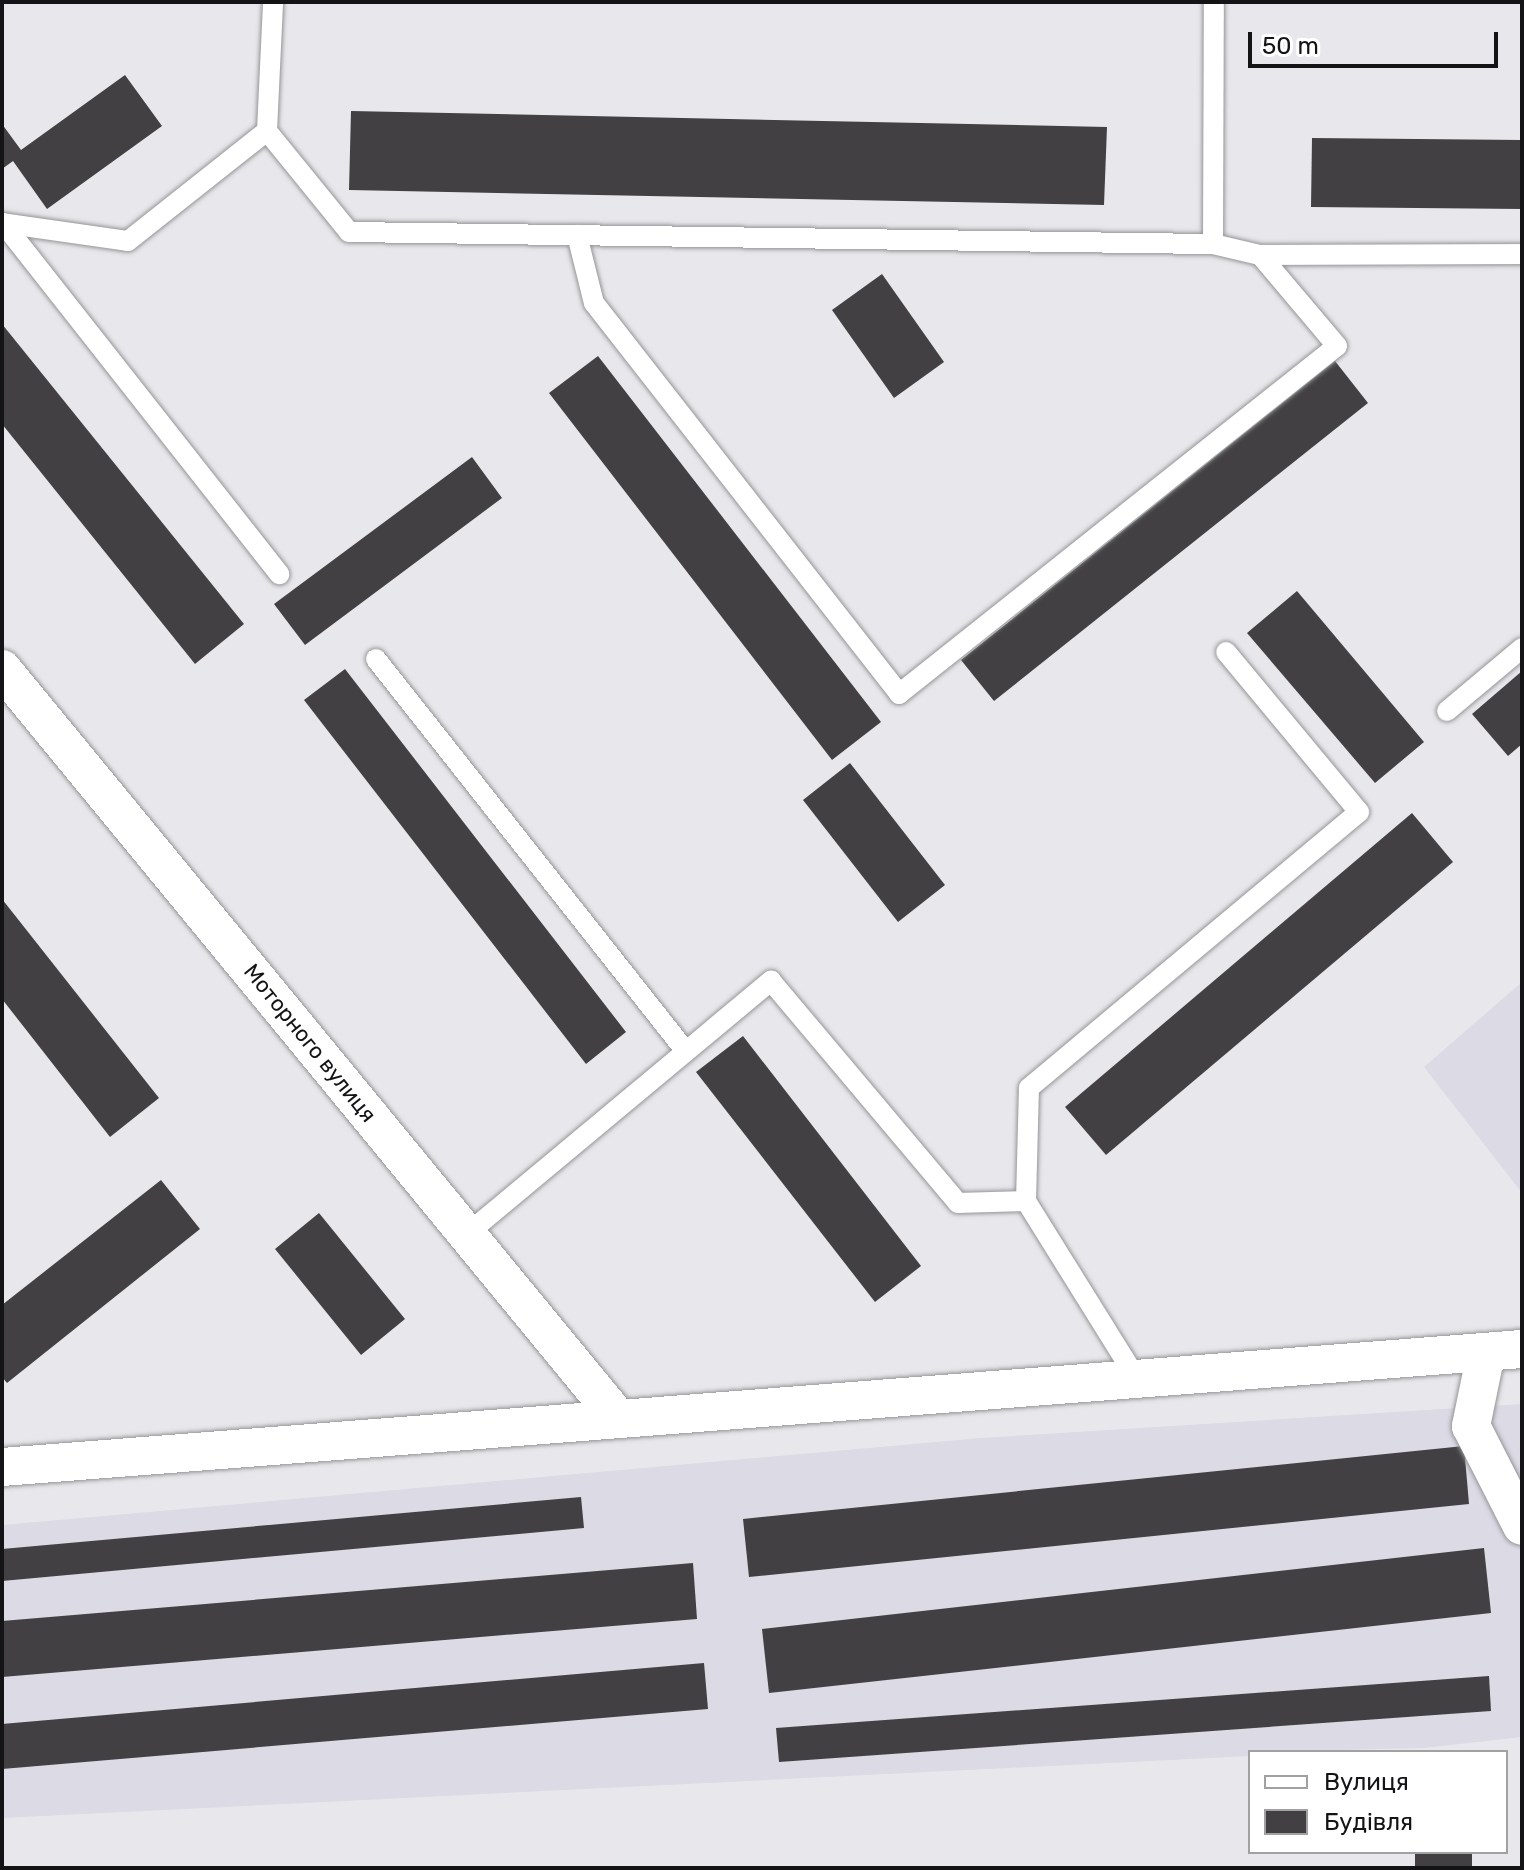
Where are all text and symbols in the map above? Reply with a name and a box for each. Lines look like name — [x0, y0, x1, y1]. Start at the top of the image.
scale bar — [1252, 16, 1502, 66]
text: 50 m — [1262, 32, 1319, 60]
street label: Моторного вулиця — [238, 959, 382, 1127]
legend — [1248, 1750, 1508, 1854]
text: Вулиця — [1324, 1768, 1409, 1796]
text: Будівля — [1324, 1808, 1413, 1836]

